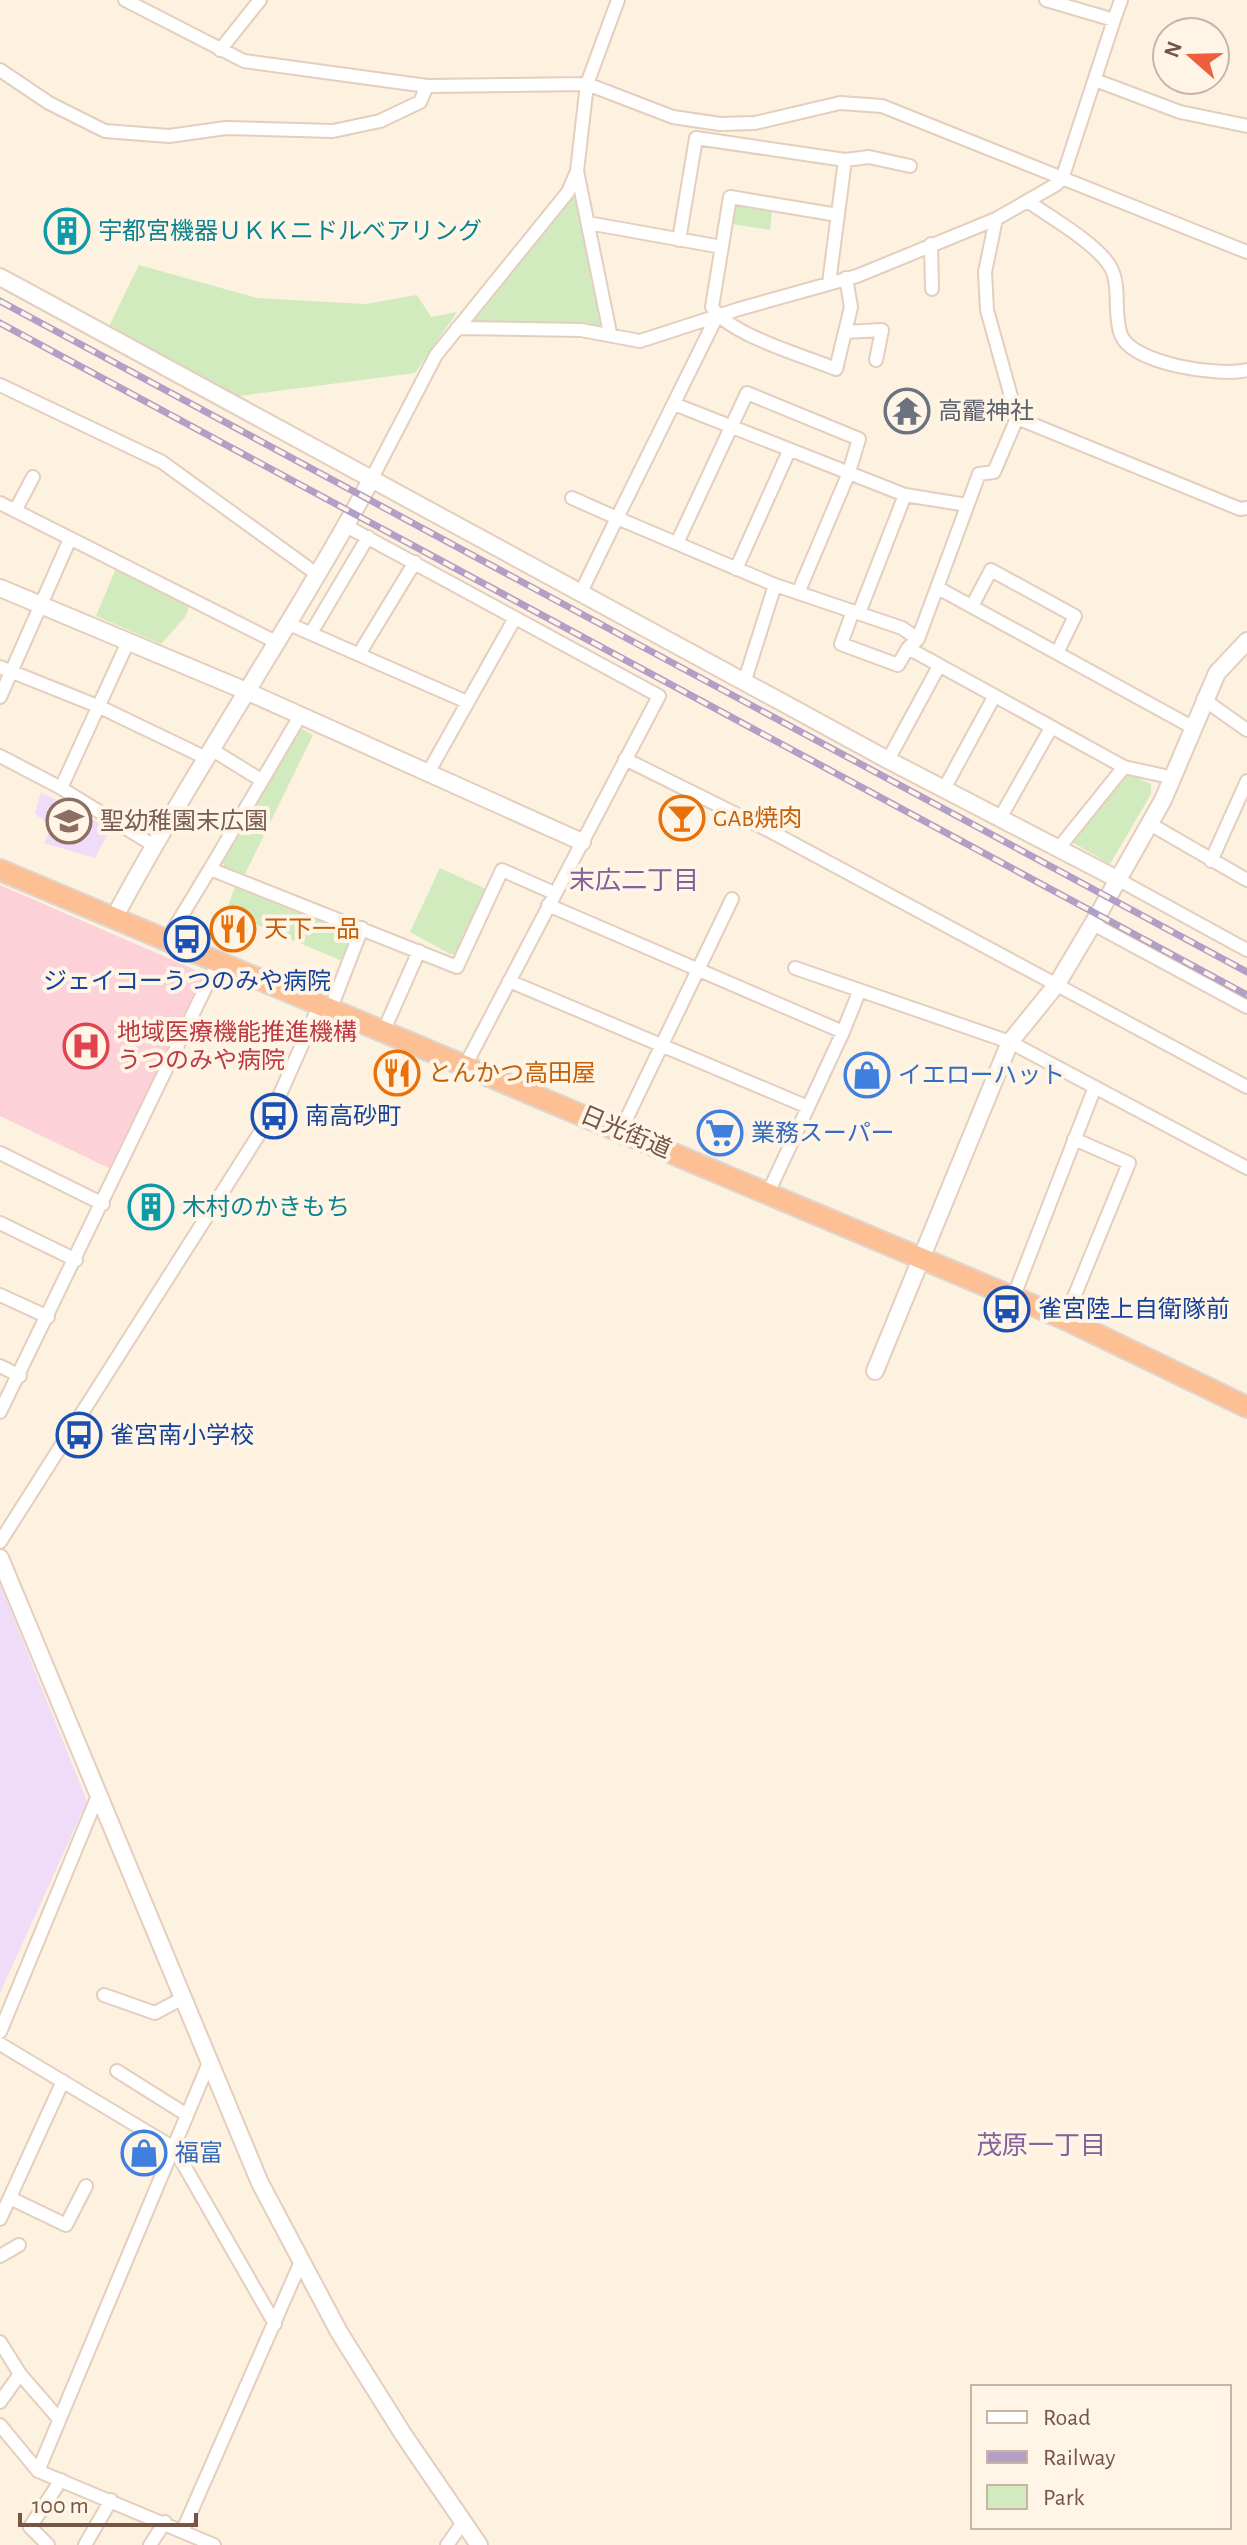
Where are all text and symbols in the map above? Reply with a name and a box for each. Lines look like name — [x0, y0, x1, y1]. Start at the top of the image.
north arrow — [1151, 16, 1231, 96]
text: N — [1160, 39, 1186, 60]
building icon: 宇都宮機器ＵＫＫニドルベアリング — [43, 207, 91, 255]
place label: 宇都宮機器ＵＫＫニドルベアリング — [98, 218, 482, 244]
temple icon: 高靇神社 — [883, 387, 931, 435]
place label: 高靇神社 — [938, 398, 1034, 424]
bar icon: GAB焼肉 — [658, 794, 706, 842]
school or university icon: 聖幼稚園末広園 — [45, 797, 93, 845]
place label: GAB焼肉 — [713, 805, 802, 831]
place label: 聖幼稚園末広園 — [100, 808, 268, 834]
district label: 末広二丁目 — [569, 867, 699, 894]
restaurant icon: 天下一品 — [209, 905, 257, 953]
bus stop icon: ジェイコーうつのみや病院 — [163, 915, 211, 963]
place label: 天下一品 — [264, 917, 360, 942]
place label: ジェイコーうつのみや病院 — [43, 969, 331, 994]
place label: 地域医療機能推進機構 うつのみや病院 — [117, 1019, 357, 1073]
hospital icon: 地域医療機能推進機構 うつのみや病院 — [62, 1022, 110, 1070]
restaurant icon: とんかつ高田屋 — [373, 1049, 421, 1097]
shop icon: イエローハット — [843, 1051, 891, 1099]
place label: とんかつ高田屋 — [428, 1060, 596, 1086]
place label: イエローハット — [898, 1064, 1065, 1088]
bus stop icon: 南高砂町 — [250, 1092, 298, 1140]
street label: 日光街道 — [577, 1101, 675, 1163]
place label: 南高砂町 — [305, 1103, 401, 1129]
supermarket icon: 業務スーパー — [696, 1109, 744, 1157]
place label: 業務スーパー — [751, 1120, 895, 1146]
building icon: 木村のかきもち — [127, 1183, 175, 1231]
place label: 木村のかきもち — [182, 1194, 350, 1220]
bus stop icon: 雀宮陸上自衛隊前 — [983, 1285, 1031, 1333]
place label: 雀宮陸上自衛隊前 — [1038, 1296, 1230, 1322]
bus stop icon: 雀宮南小学校 — [55, 1411, 103, 1459]
place label: 雀宮南小学校 — [110, 1422, 254, 1448]
shop icon: 福富 — [120, 2129, 168, 2177]
district label: 茂原一丁目 — [976, 2131, 1106, 2159]
place label: 福富 — [175, 2140, 223, 2166]
legend — [971, 2385, 1231, 2529]
text: Road — [1043, 2406, 1091, 2430]
text: Railway — [1043, 2446, 1115, 2470]
scale bar — [20, 2477, 196, 2527]
text: Park — [1043, 2486, 1084, 2510]
text: 100 m — [32, 2494, 89, 2518]

